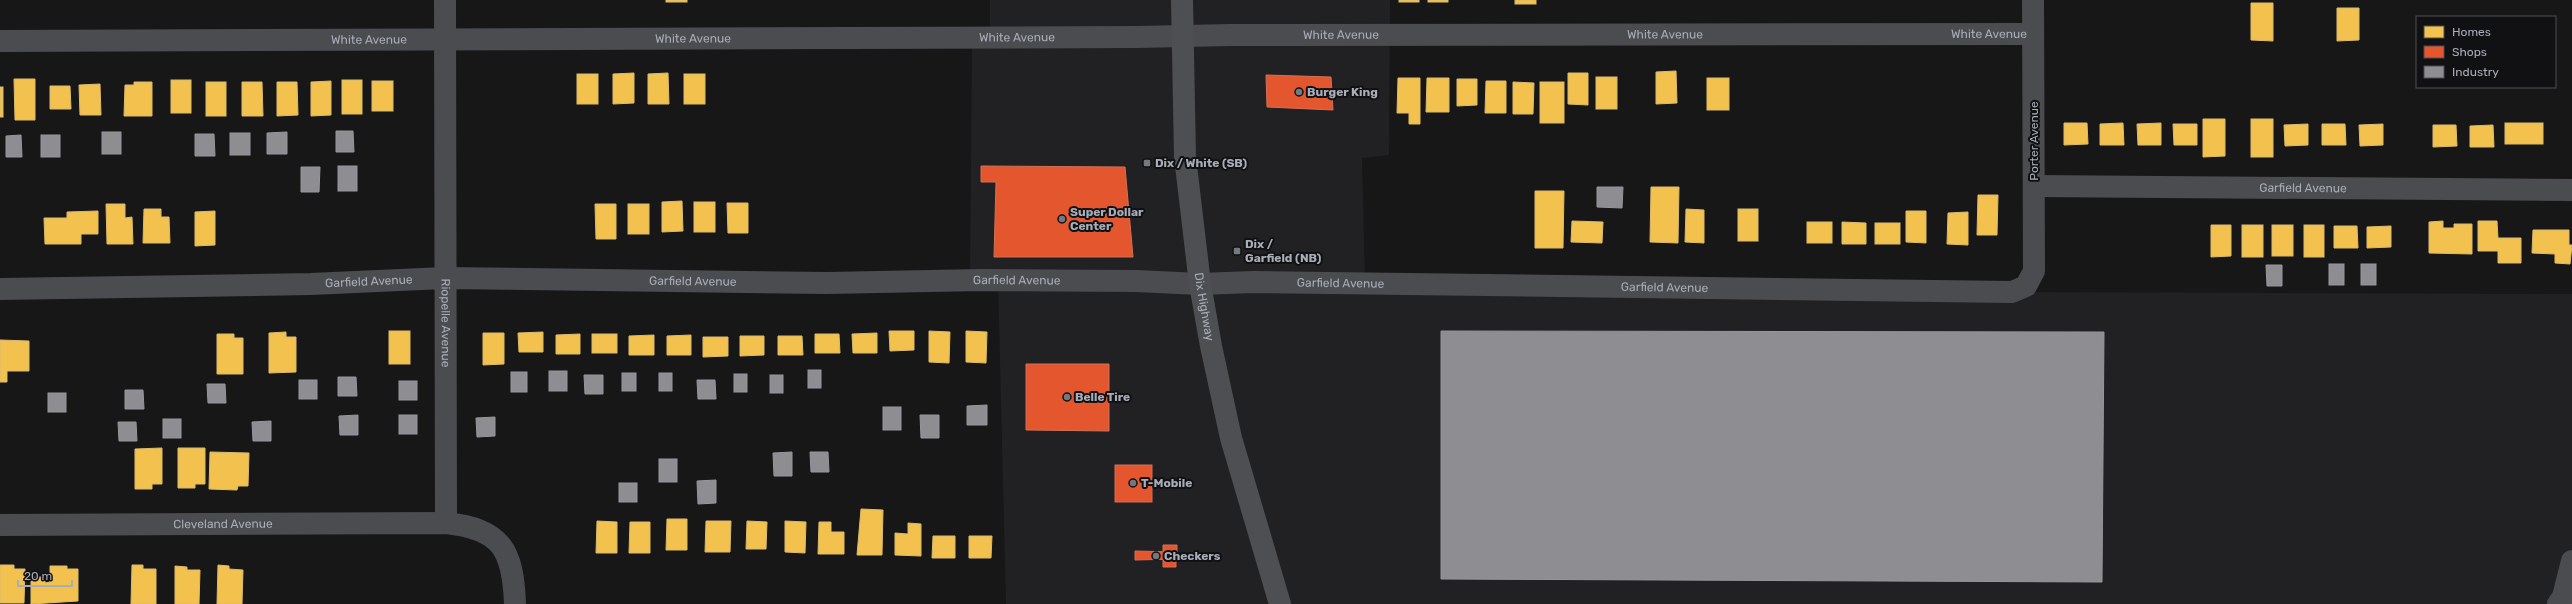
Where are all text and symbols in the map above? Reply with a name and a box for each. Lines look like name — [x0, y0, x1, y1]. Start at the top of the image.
legend — [2416, 16, 2556, 88]
text: Homes — [2452, 25, 2491, 39]
street label: White Avenue — [1627, 27, 1703, 42]
street label: White Avenue — [1951, 27, 2027, 41]
street label: White Avenue — [1303, 28, 1379, 42]
street label: White Avenue — [979, 30, 1055, 45]
street label: White Avenue — [655, 31, 731, 46]
street label: White Avenue — [331, 33, 407, 47]
text: Shops — [2452, 45, 2487, 59]
text: Industry — [2452, 65, 2499, 79]
place label: Burger King — [1307, 85, 1378, 99]
marker: Burger King — [1294, 87, 1304, 97]
street label: Porter Avenue — [2027, 101, 2041, 181]
place label: Dix / White (SB) — [1155, 156, 1248, 170]
marker: Dix / White (SB) — [1142, 158, 1152, 168]
street label: Garfield Avenue — [2259, 181, 2347, 195]
place label: Super Dollar Center — [1070, 205, 1144, 233]
marker: Super Dollar Center — [1057, 214, 1067, 224]
place label: Dix / Garfield (NB) — [1245, 237, 1322, 265]
marker: Dix / Garfield (NB) — [1232, 246, 1242, 256]
street label: Garfield Avenue — [325, 272, 413, 290]
street label: Dix Highway — [1192, 272, 1217, 342]
street label: Garfield Avenue — [973, 273, 1061, 288]
street label: Garfield Avenue — [649, 274, 737, 289]
street label: Garfield Avenue — [1297, 276, 1385, 291]
street label: Riopelle Avenue — [439, 279, 453, 368]
street label: Garfield Avenue — [1621, 280, 1709, 295]
place label: Belle Tire — [1075, 390, 1130, 404]
marker: Belle Tire — [1062, 392, 1072, 402]
place label: T-Mobile — [1141, 476, 1192, 490]
marker: T-Mobile — [1128, 478, 1138, 488]
street label: Cleveland Avenue — [173, 517, 273, 531]
place label: Checkers — [1164, 549, 1221, 563]
marker: Checkers — [1151, 551, 1161, 561]
scale bar — [18, 562, 72, 588]
text: 20 m — [24, 569, 52, 583]

